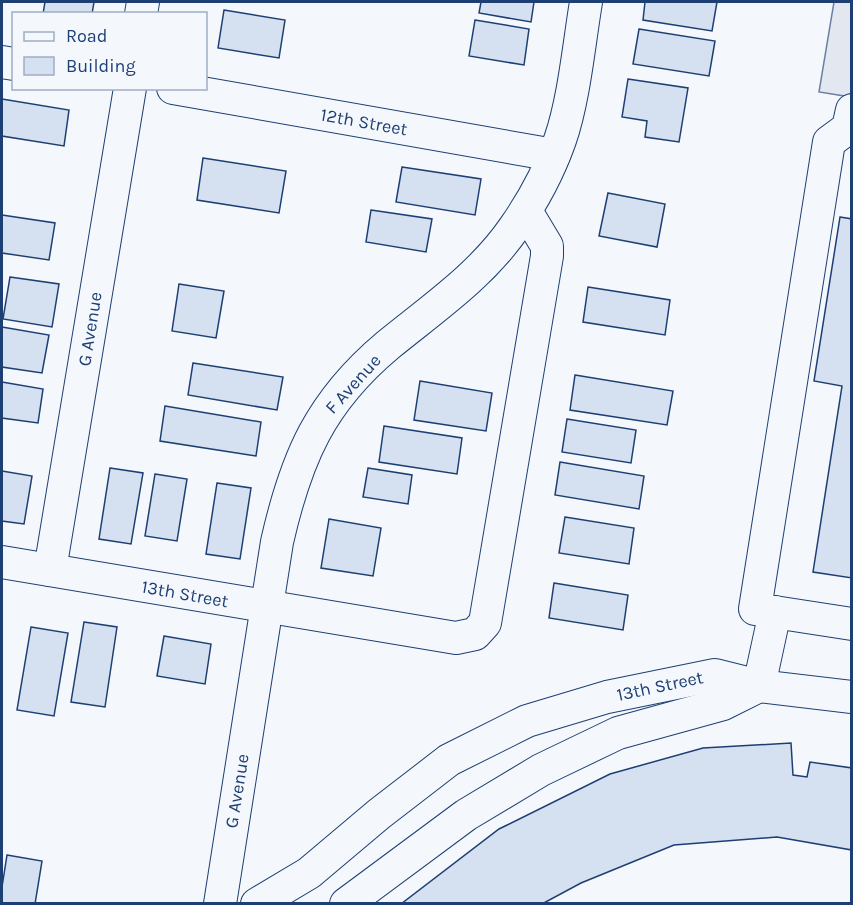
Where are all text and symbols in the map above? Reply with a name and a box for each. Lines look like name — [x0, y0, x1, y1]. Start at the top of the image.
legend — [12, 12, 207, 90]
text: Road — [66, 25, 107, 47]
text: Building — [66, 55, 136, 77]
street label: 12th Street — [319, 104, 409, 140]
street label: G Avenue — [73, 290, 107, 368]
street label: F Avenue — [320, 350, 386, 418]
street label: 13th Street — [140, 576, 230, 613]
street label: 13th Street — [615, 666, 705, 706]
street label: G Avenue — [220, 752, 254, 830]

